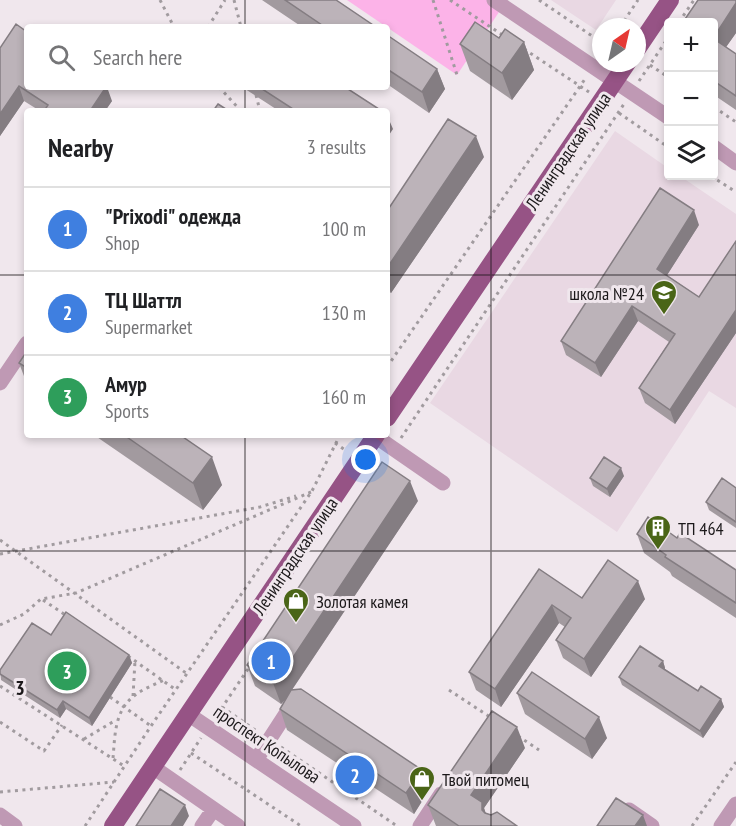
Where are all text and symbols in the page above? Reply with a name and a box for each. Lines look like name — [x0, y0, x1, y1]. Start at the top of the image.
north arrow — [592, 18, 646, 72]
map controls — [664, 18, 718, 180]
button: + — [664, 18, 718, 72]
search box — [24, 24, 390, 90]
icon: search — [45, 41, 78, 74]
text: Search here — [93, 43, 182, 71]
button: − — [664, 72, 718, 126]
street label: Ленинградская улица — [520, 88, 616, 215]
button: layers — [664, 126, 718, 180]
text: Nearby — [48, 131, 113, 164]
text: 3 results — [307, 134, 366, 160]
text: "Prixodi" одежда — [105, 202, 241, 230]
text: 1 — [63, 216, 72, 242]
text: 100 m — [322, 216, 366, 242]
text: Shop — [105, 230, 140, 256]
school or university icon: школа №24 — [649, 278, 679, 316]
place label: школа №24 — [569, 282, 644, 305]
text: ТЦ Шаттл — [105, 286, 182, 314]
text: 2 — [63, 300, 72, 326]
text: 130 m — [322, 300, 366, 326]
text: Supermarket — [105, 314, 193, 340]
text: Амур — [105, 370, 147, 398]
text: 3 — [63, 384, 72, 410]
text: 160 m — [322, 384, 366, 410]
text: Sports — [105, 398, 149, 424]
your location — [351, 445, 380, 474]
street label: Ленинградская улица — [247, 493, 343, 620]
building icon: ТП 464 — [643, 513, 673, 551]
place label: ТП 464 — [678, 517, 724, 540]
shop icon: Золотая камея — [281, 586, 311, 624]
place label: Золотая камея — [316, 590, 408, 613]
pin: 1 — [252, 638, 290, 684]
pin: 3 — [48, 648, 86, 694]
text: 3 — [15, 675, 25, 701]
street label: проспект Копылова — [209, 700, 325, 788]
pin: 2 — [336, 752, 374, 798]
shop icon: Твой питомец — [407, 764, 437, 802]
place label: Твой питомец — [442, 768, 529, 791]

